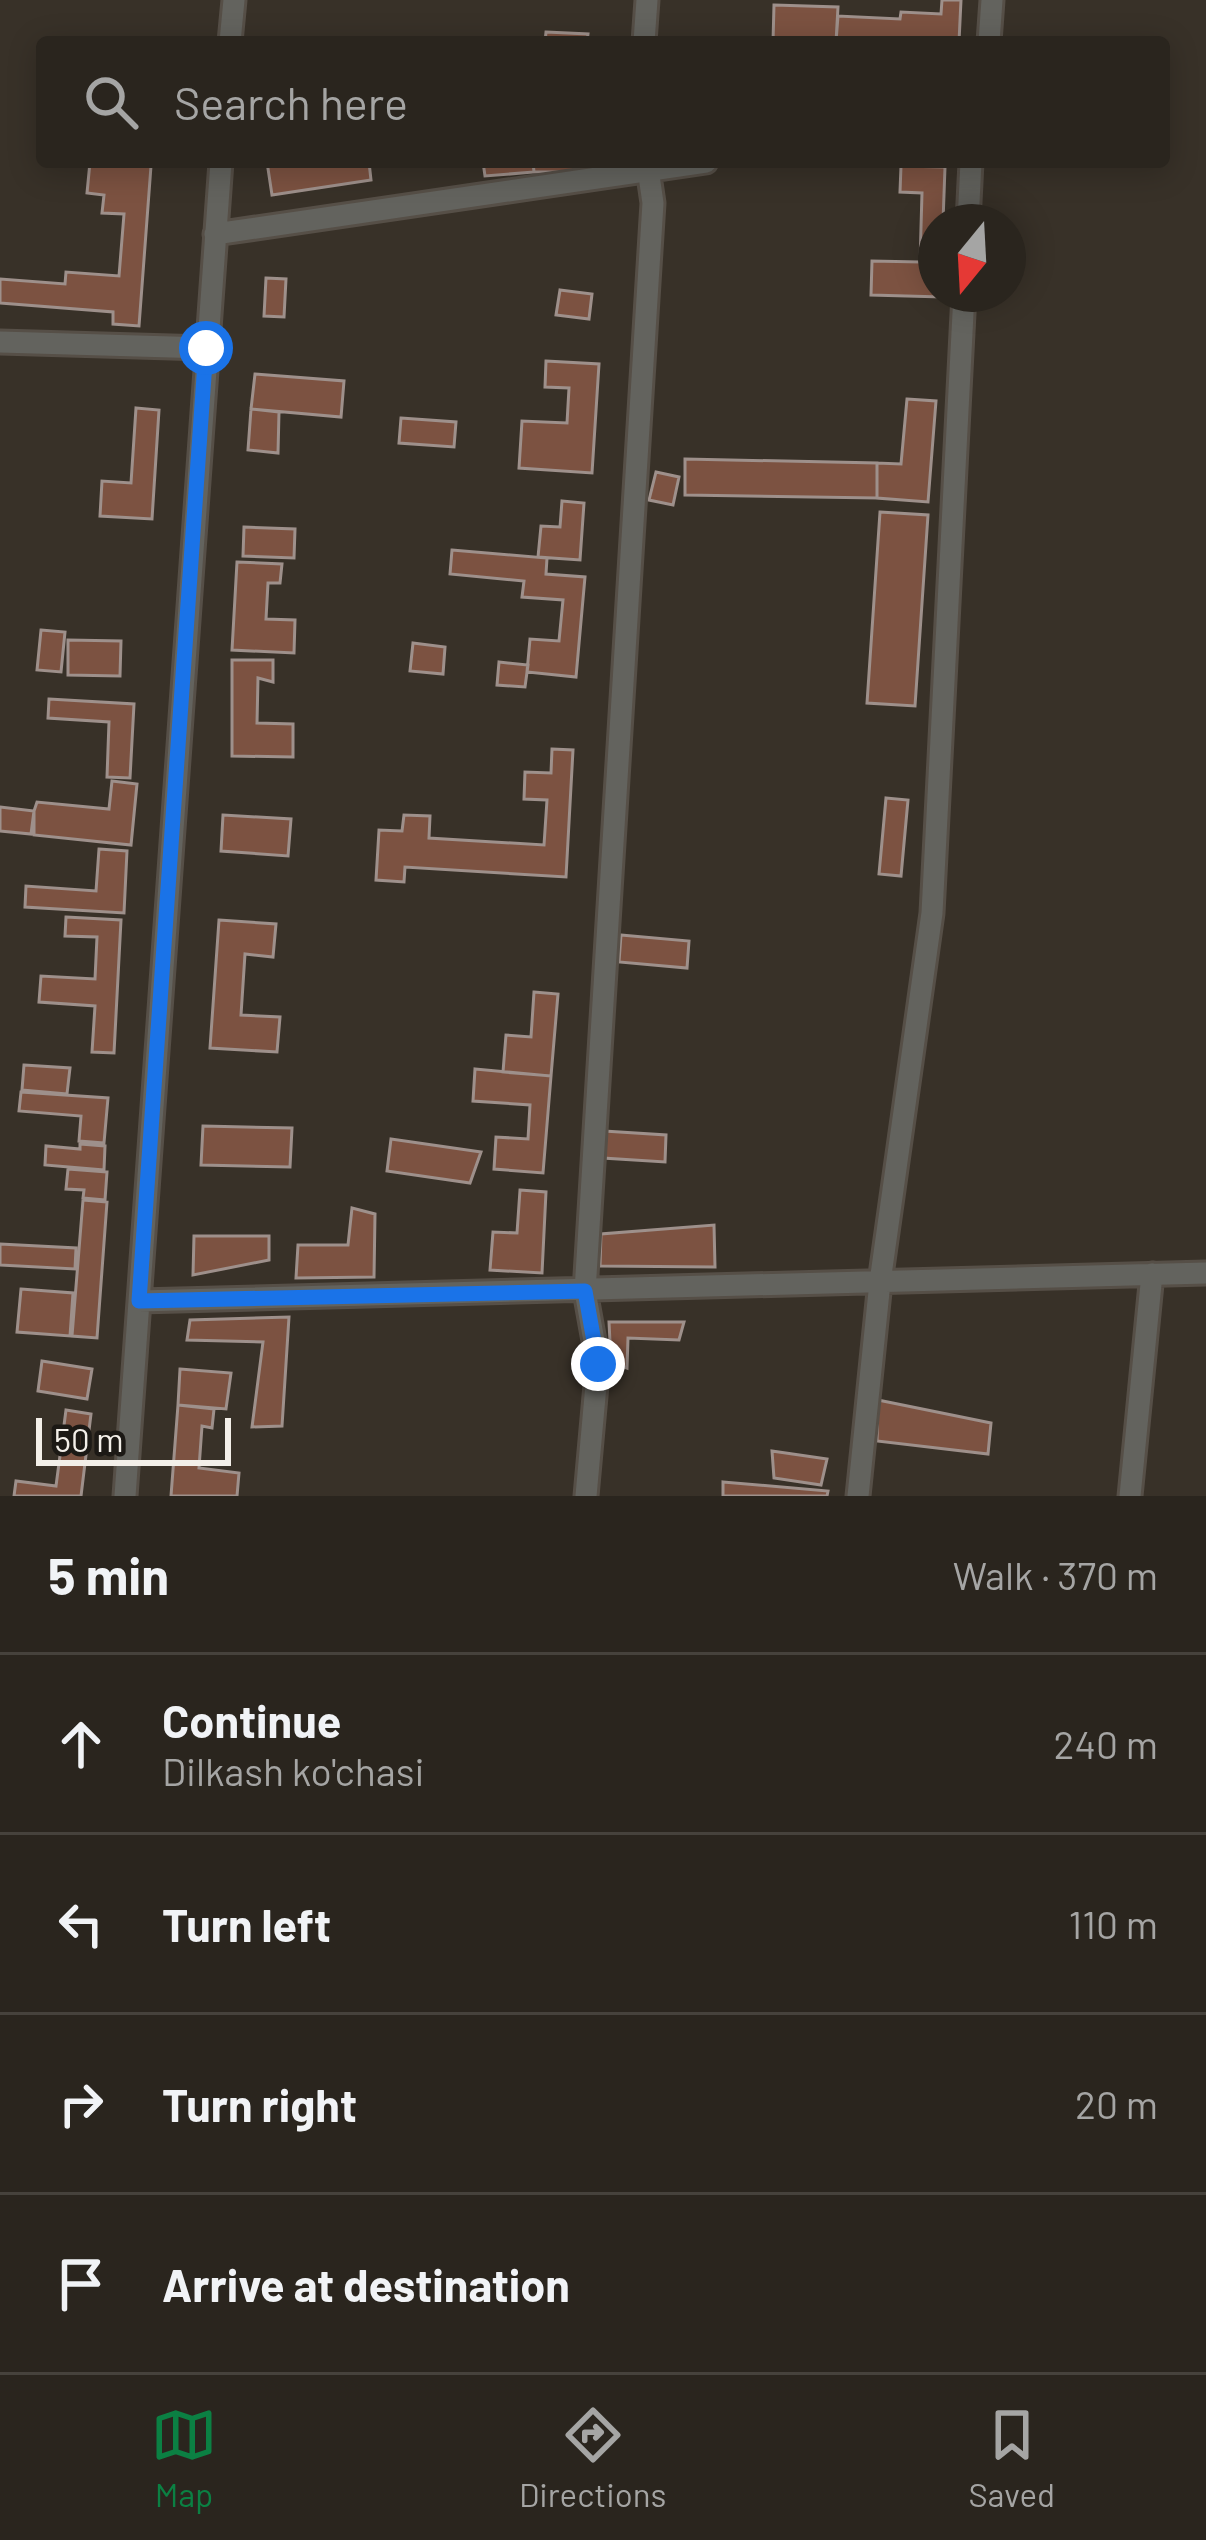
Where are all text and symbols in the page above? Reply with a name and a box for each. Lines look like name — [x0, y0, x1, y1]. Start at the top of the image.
search box — [36, 36, 1170, 168]
icon: search — [78, 69, 144, 135]
text: Search here — [174, 75, 408, 129]
north arrow — [918, 204, 1026, 312]
route start — [179, 321, 233, 375]
route end — [571, 1337, 625, 1391]
scale bar — [36, 1412, 231, 1465]
text: 50 m — [54, 1419, 124, 1459]
text: 5 min — [48, 1544, 169, 1605]
text: Walk · 370 m — [953, 1551, 1158, 1598]
text: Continue — [162, 1693, 341, 1747]
icon: ahead — [48, 1711, 114, 1777]
text: 240 m — [1054, 1720, 1158, 1767]
text: Dilkash ko'chasi — [162, 1747, 424, 1794]
icon: left — [48, 1891, 114, 1957]
text: Turn left — [162, 1897, 331, 1951]
text: 110 m — [1068, 1900, 1158, 1947]
icon: right — [48, 2071, 114, 2137]
text: Turn right — [162, 2077, 357, 2131]
text: 20 m — [1075, 2080, 1158, 2127]
icon: arrive — [48, 2251, 114, 2317]
text: Arrive at destination — [162, 2257, 570, 2311]
tab: Map — [151, 2402, 217, 2514]
tab: Directions — [519, 2402, 666, 2514]
tab: Saved — [968, 2402, 1055, 2514]

